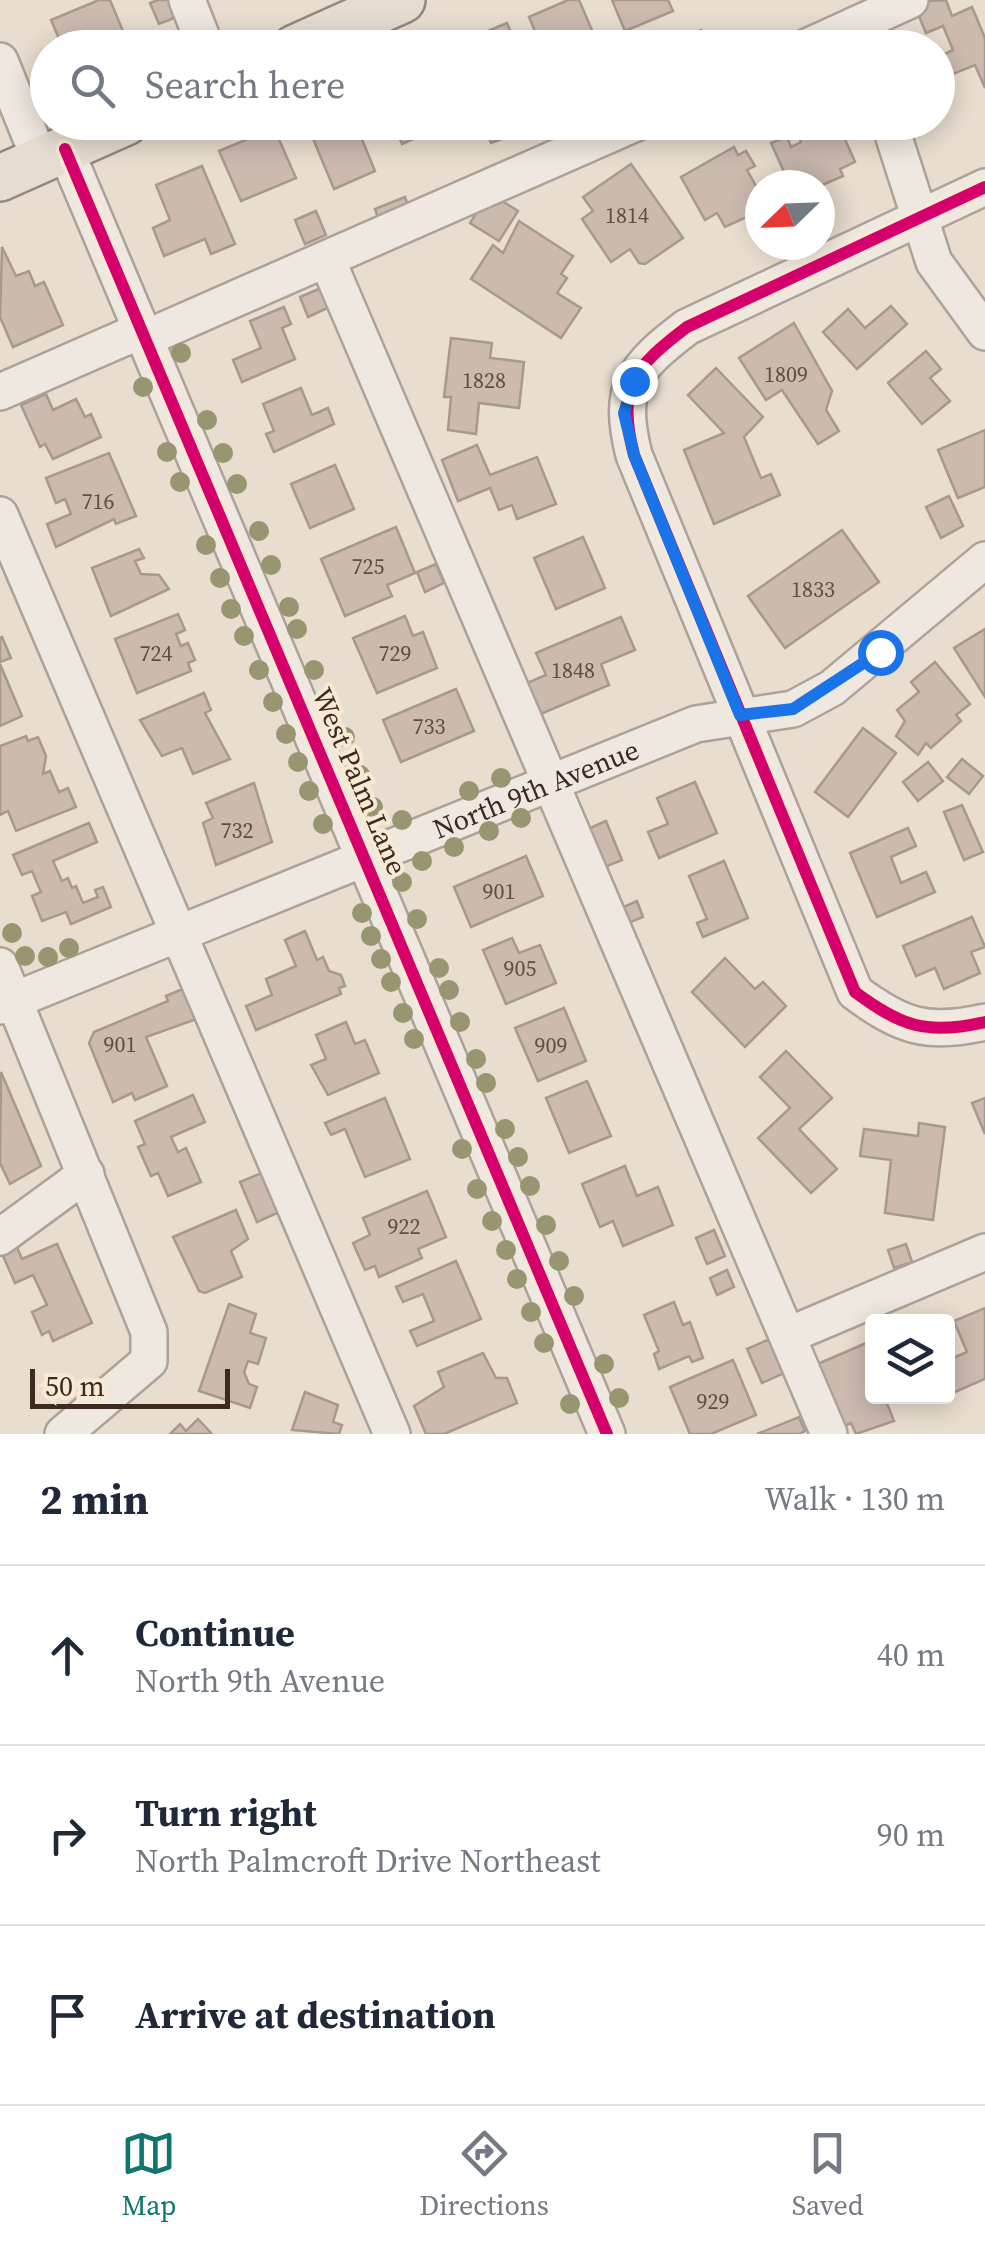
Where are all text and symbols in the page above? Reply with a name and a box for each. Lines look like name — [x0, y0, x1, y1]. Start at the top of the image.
search box — [30, 30, 955, 140]
icon: search — [65, 58, 120, 113]
text: Search here — [145, 59, 345, 111]
north arrow — [745, 170, 835, 260]
house number: 1814 — [605, 200, 649, 230]
route end — [612, 359, 658, 405]
house number: 1809 — [764, 359, 808, 389]
house number: 1828 — [462, 365, 506, 395]
house number: 716 — [81, 486, 115, 516]
house number: 725 — [351, 551, 385, 581]
house number: 1833 — [791, 574, 835, 604]
route start — [858, 630, 904, 676]
house number: 724 — [139, 638, 173, 668]
house number: 729 — [378, 638, 412, 668]
house number: 1848 — [551, 655, 595, 685]
street label: West Palm Lane — [303, 682, 417, 880]
house number: 733 — [412, 711, 446, 741]
street label: North 9th Avenue — [427, 730, 644, 848]
house number: 732 — [220, 815, 254, 845]
house number: 901 — [482, 876, 516, 906]
house number: 905 — [503, 953, 537, 983]
house number: 901 — [103, 1029, 137, 1059]
house number: 909 — [534, 1030, 568, 1060]
house number: 922 — [387, 1211, 421, 1241]
map controls — [865, 1314, 955, 1404]
button: layers — [865, 1314, 955, 1404]
scale bar — [30, 1364, 230, 1408]
text: 50 m — [45, 1367, 105, 1405]
house number: 929 — [696, 1386, 730, 1416]
text: 2 min — [40, 1470, 149, 1528]
text: Walk · 130 m — [764, 1477, 945, 1521]
text: Continue — [135, 1607, 295, 1659]
icon: ahead — [40, 1628, 95, 1683]
text: 40 m — [877, 1633, 945, 1677]
text: North 9th Avenue — [135, 1659, 385, 1703]
text: Turn right — [135, 1787, 317, 1839]
icon: right — [40, 1808, 95, 1863]
text: 90 m — [877, 1813, 945, 1857]
text: North Palmcroft Drive Northeast — [135, 1839, 601, 1883]
icon: arrive — [40, 1988, 95, 2043]
text: Arrive at destination — [135, 1989, 496, 2041]
tab: Map — [121, 2126, 176, 2224]
tab: Directions — [419, 2126, 549, 2224]
tab: Saved — [792, 2126, 864, 2224]

